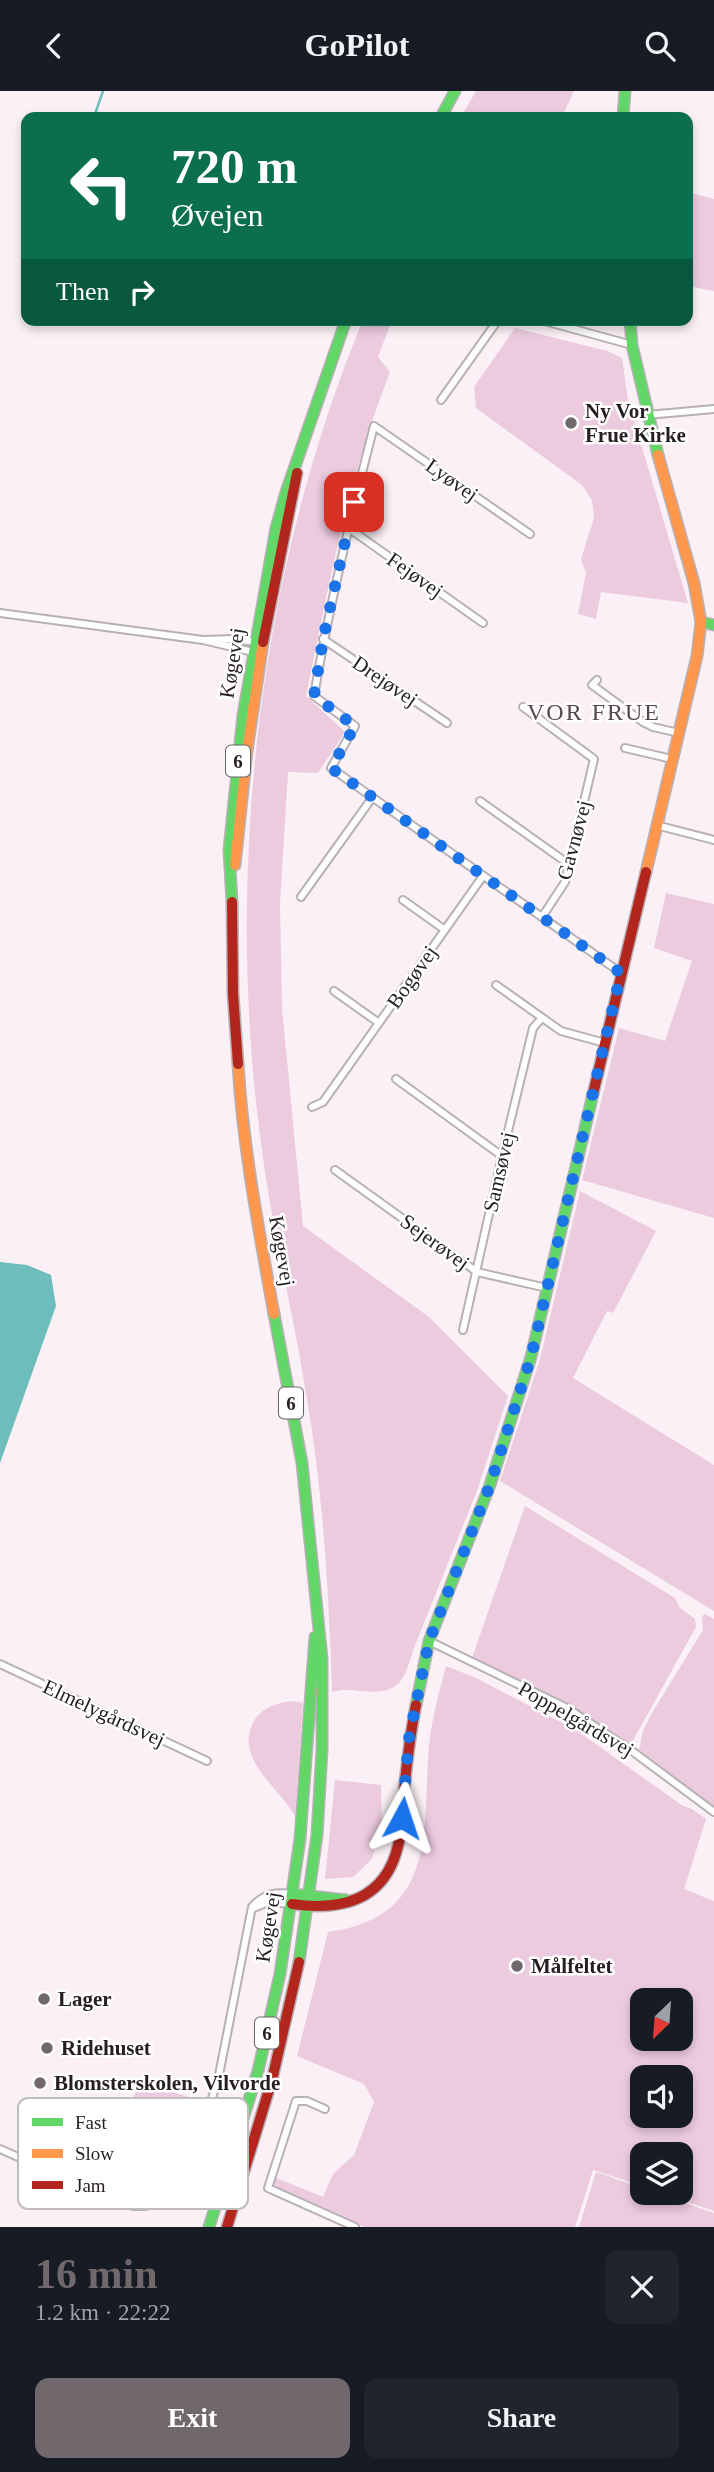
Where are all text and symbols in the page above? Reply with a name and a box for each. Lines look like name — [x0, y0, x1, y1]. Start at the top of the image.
icon: back — [35, 27, 73, 65]
text: GoPilot — [305, 27, 409, 63]
icon: search — [641, 27, 679, 65]
text: 720 m — [171, 139, 298, 194]
icon: left — [56, 140, 147, 231]
text: Øvejen — [171, 197, 263, 233]
icon: right — [123, 273, 161, 311]
text: Then — [56, 277, 109, 306]
place label: Ny Vor Frue Kirke — [585, 399, 686, 447]
marker: Ny Vor Frue Kirke — [563, 415, 579, 431]
street label: Lyøvej — [421, 453, 483, 507]
pin — [324, 472, 384, 532]
icon: arrive — [335, 483, 373, 521]
street label: Fejøvej — [382, 547, 448, 603]
street label: Køgevej — [215, 626, 249, 700]
street label: Drejøvej — [348, 651, 422, 711]
district label: VOR FRUE — [527, 699, 661, 725]
road number: 6 — [226, 745, 250, 776]
street label: Gavnøvej — [552, 797, 596, 883]
street label: Bogøvej — [382, 941, 442, 1013]
street label: Samsøvej — [478, 1130, 520, 1214]
street label: Sejerøvej — [396, 1209, 474, 1275]
street label: Køgevej — [264, 1214, 300, 1288]
road number: 6 — [279, 1387, 303, 1419]
street label: Elmelygårdsvej — [39, 1674, 169, 1752]
street label: Poppelgårdsvej — [514, 1676, 638, 1762]
position arrow — [365, 1781, 439, 1855]
street label: Køgevej — [251, 1890, 285, 1964]
place label: Målfeltet — [531, 1954, 613, 1978]
marker: Målfeltet — [509, 1958, 525, 1974]
place label: Lager — [58, 1987, 112, 2011]
north arrow — [630, 1988, 693, 2051]
map controls — [630, 1988, 693, 2205]
marker: Lager — [36, 1991, 52, 2007]
road number: 6 — [255, 2017, 279, 2049]
place label: Ridehuset — [61, 2036, 151, 2060]
marker: Ridehuset — [39, 2040, 55, 2056]
button: sound — [630, 2065, 693, 2128]
place label: Blomsterskolen, Vilvorde — [54, 2071, 280, 2095]
marker: Blomsterskolen, Vilvorde — [32, 2075, 48, 2091]
legend — [18, 2098, 248, 2209]
text: Fast — [75, 2112, 107, 2133]
button: layers — [630, 2142, 693, 2205]
text: Slow — [75, 2143, 114, 2164]
text: Jam — [75, 2175, 106, 2196]
button: close — [605, 2250, 679, 2324]
text: 16 min — [35, 2251, 158, 2297]
text: 1.2 km · 22:22 — [35, 2300, 170, 2325]
button: Exit — [35, 2378, 350, 2458]
button: Share — [364, 2378, 679, 2458]

